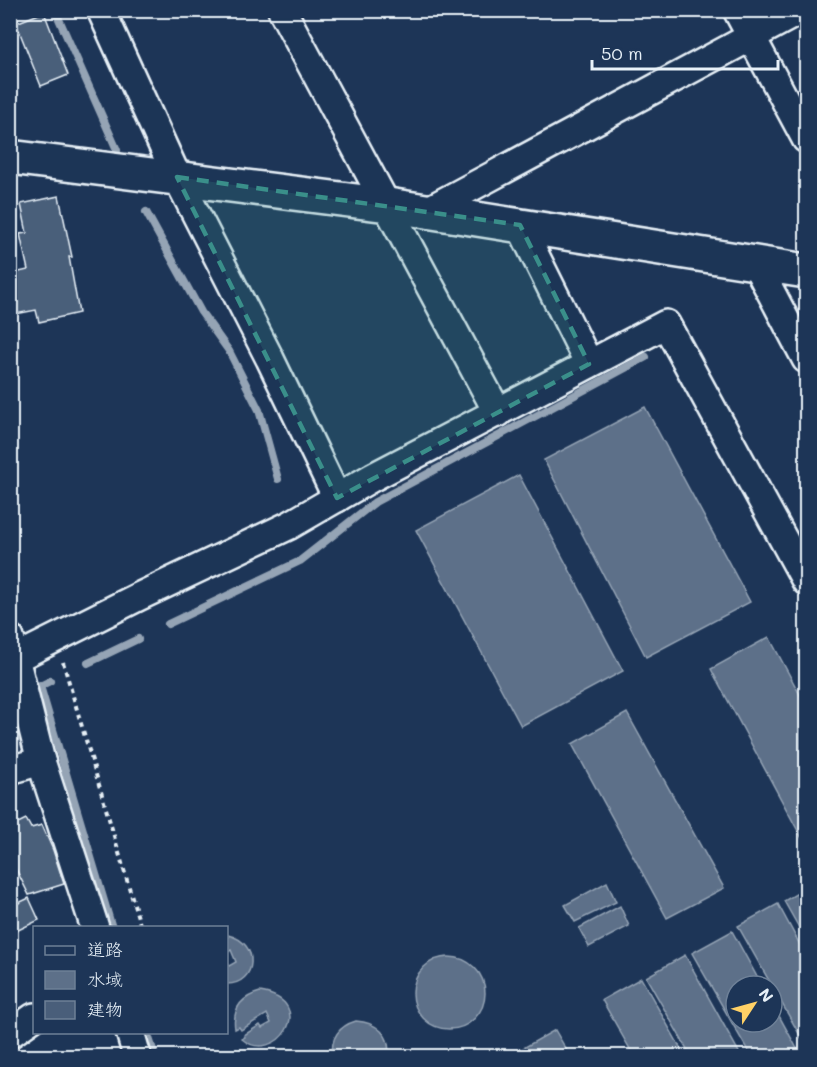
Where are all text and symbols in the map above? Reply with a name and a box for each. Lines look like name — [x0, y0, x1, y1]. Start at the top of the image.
scale bar — [592, 33, 778, 71]
text: 50 m — [601, 41, 643, 65]
legend — [33, 926, 228, 1034]
text: 道路 — [87, 937, 123, 961]
text: 水域 — [87, 967, 123, 991]
north arrow — [724, 974, 784, 1034]
text: N — [754, 984, 779, 1006]
text: 建物 — [87, 997, 123, 1021]

